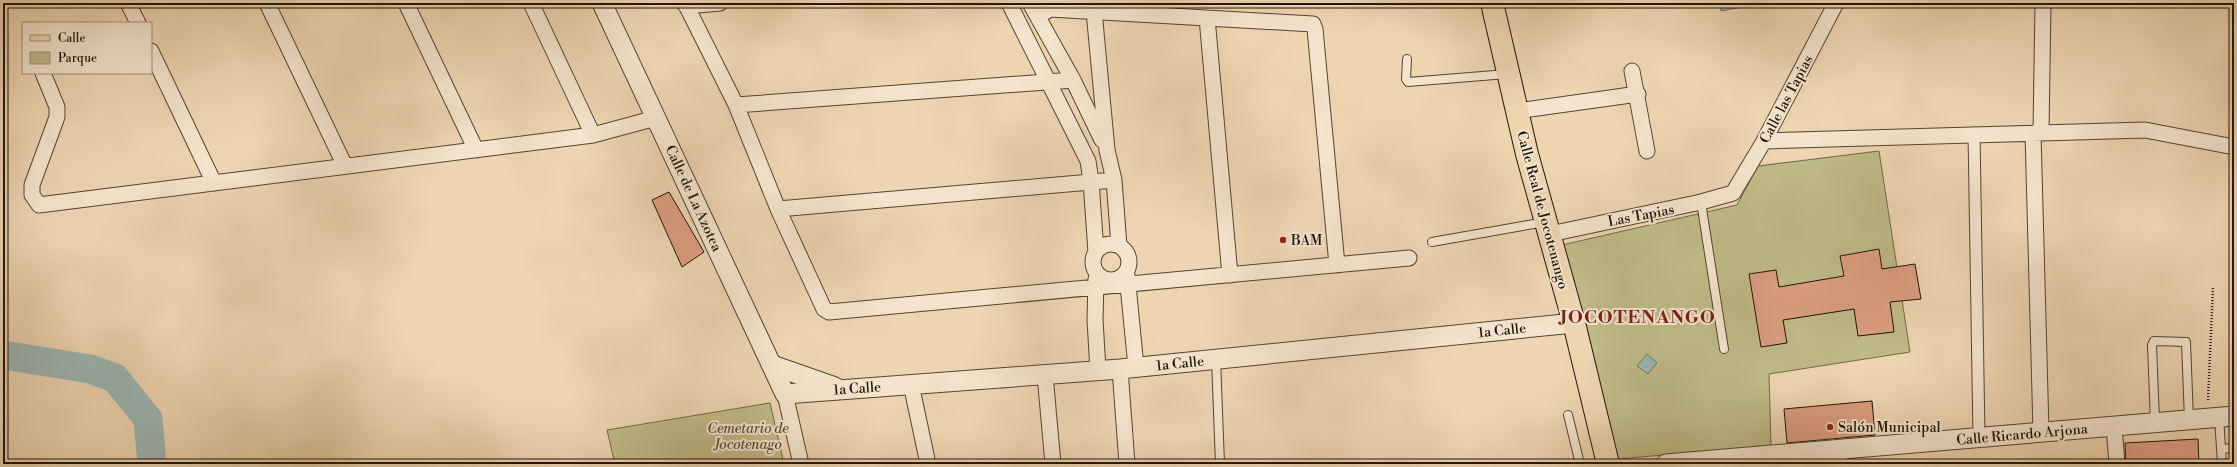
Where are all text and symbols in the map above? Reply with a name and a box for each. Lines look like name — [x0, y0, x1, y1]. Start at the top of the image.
legend — [22, 22, 152, 74]
text: Calle — [58, 31, 85, 46]
text: Parque — [58, 51, 97, 66]
street label: Calle las Tapias — [1756, 52, 1818, 147]
street label: Calle Real de Jocotenango — [1512, 129, 1572, 291]
street label: Calle de La Azotea — [661, 142, 726, 255]
street label: Las Tapias — [1606, 201, 1676, 231]
place label: BAM — [1290, 232, 1323, 250]
marker: BAM — [1278, 235, 1288, 245]
district label: JOCOTENANGO — [1557, 306, 1716, 329]
street label: 1a Calle — [1477, 320, 1527, 342]
street label: 1a Calle — [1155, 353, 1205, 375]
street label: 1a Calle — [832, 378, 882, 400]
place label: Salón Municipal — [1838, 419, 1941, 437]
park label: Cemetario de Jocotenago — [707, 420, 789, 454]
street label: Calle Ricardo Arjona — [1956, 420, 2089, 450]
marker: Salón Municipal — [1825, 422, 1835, 432]

